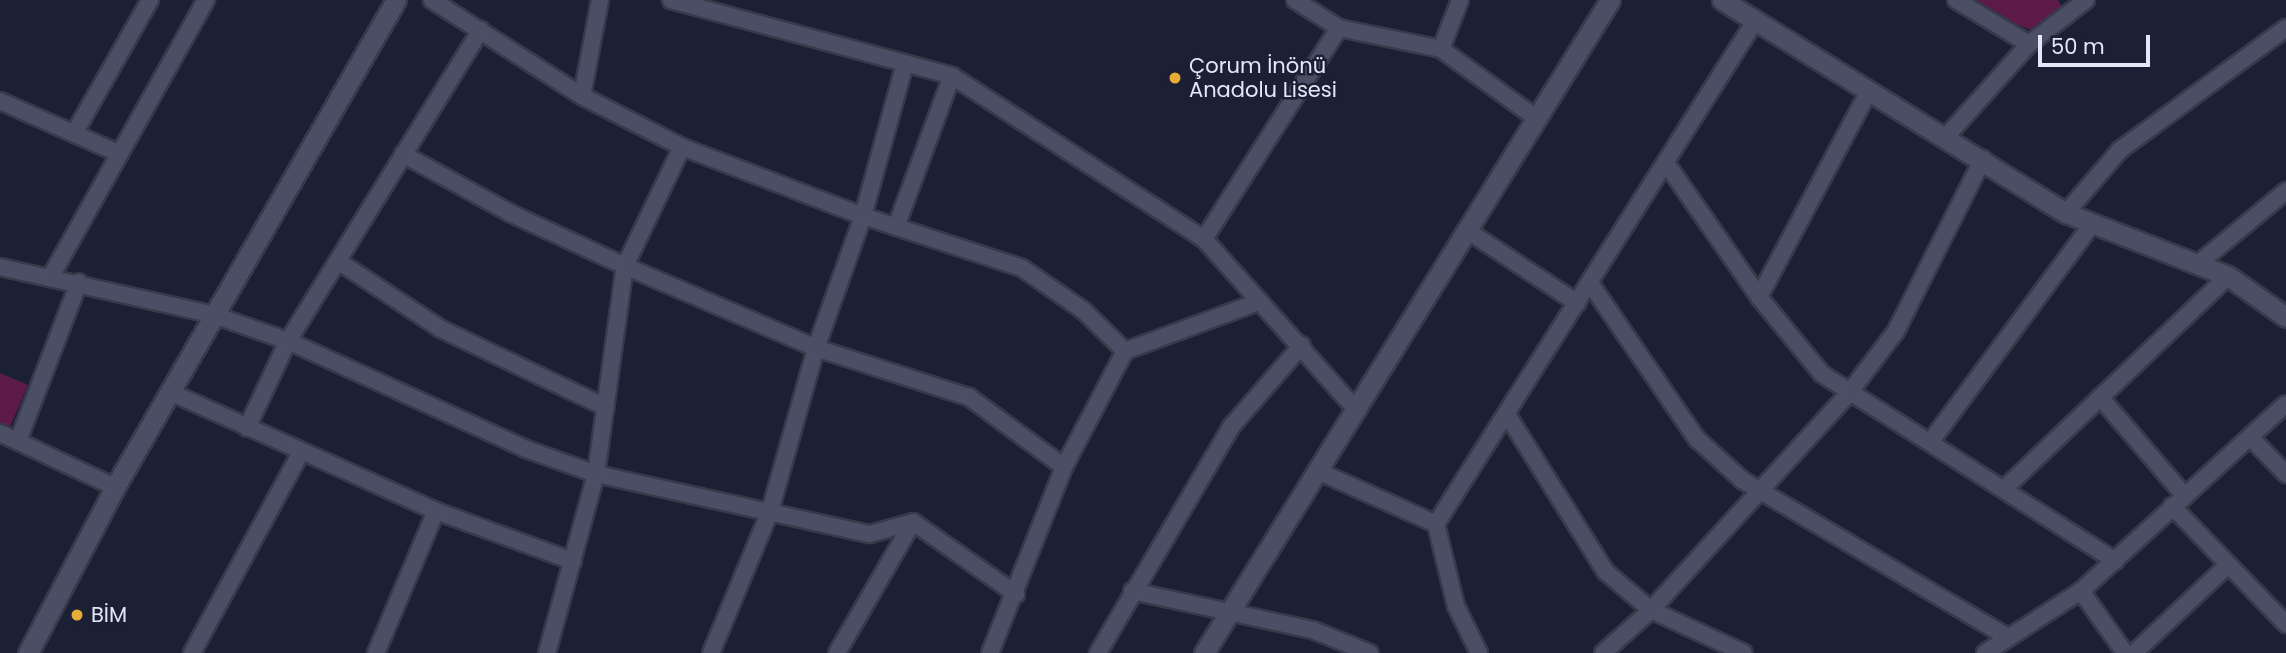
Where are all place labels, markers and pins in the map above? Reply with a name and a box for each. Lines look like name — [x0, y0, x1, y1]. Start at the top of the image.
place label: Çorum İnönü Anadolu Lisesi — [1189, 53, 1337, 103]
marker: Çorum İnönü Anadolu Lisesi — [1167, 70, 1183, 86]
place label: BİM — [91, 602, 127, 628]
marker: BİM — [69, 607, 85, 623]

